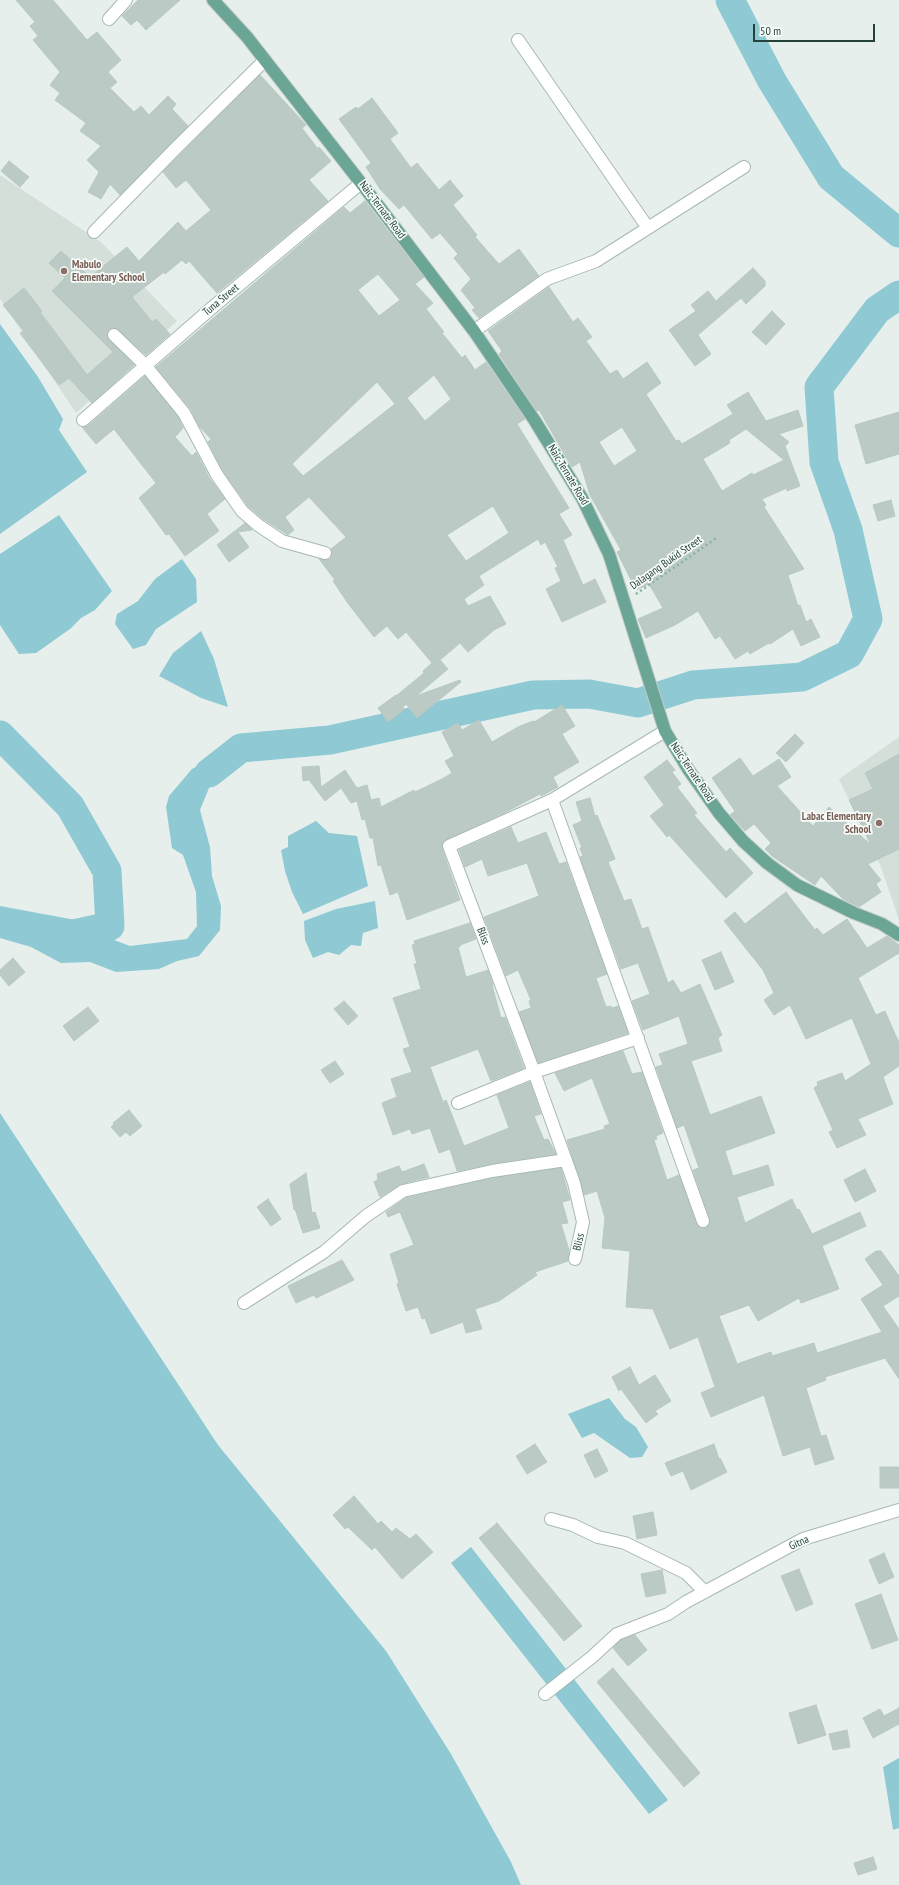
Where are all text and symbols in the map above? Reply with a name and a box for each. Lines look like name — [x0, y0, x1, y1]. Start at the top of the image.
scale bar — [755, 16, 877, 42]
text: 50 m — [760, 23, 781, 38]
street label: Naic-Ternate Road — [356, 179, 408, 241]
place label: Mabulo Elementary School — [72, 258, 145, 284]
marker: Mabulo Elementary School — [59, 266, 69, 276]
street label: Tuna Street — [200, 281, 242, 319]
street label: Naic-Ternate Road — [545, 442, 591, 508]
street label: Dalagang Bukid Street — [628, 533, 704, 593]
street label: Naic-Ternate Road — [667, 740, 717, 804]
place label: Labac Elementary School — [802, 810, 871, 836]
marker: Labac Elementary School — [874, 818, 884, 828]
street label: Bliss — [474, 925, 492, 947]
street label: Bliss — [571, 1232, 587, 1252]
street label: Gitna — [787, 1533, 811, 1553]

